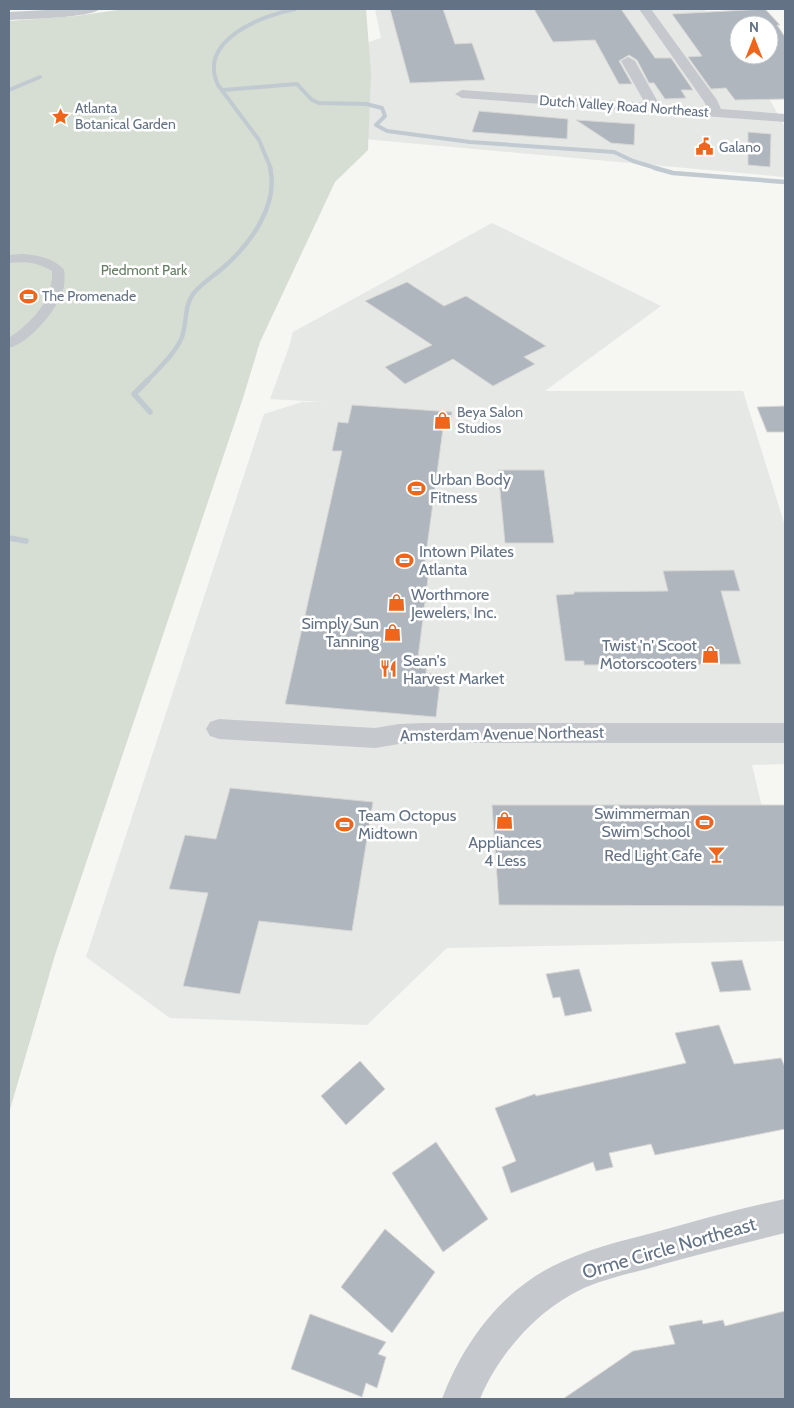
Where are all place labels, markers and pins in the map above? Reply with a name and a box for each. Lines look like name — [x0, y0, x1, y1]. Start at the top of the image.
place label: Atlanta Botanical Garden — [75, 99, 176, 133]
place icon: Atlanta Botanical Garden — [51, 106, 71, 126]
public building icon: Galano — [695, 137, 715, 157]
place label: Galano — [719, 138, 761, 156]
sports icon: The Promenade — [18, 286, 38, 306]
place label: The Promenade — [42, 287, 136, 305]
place label: Beya Salon Studios — [457, 403, 523, 437]
shop icon: Beya Salon Studios — [433, 410, 453, 430]
place label: Urban Body Fitness — [430, 470, 511, 507]
sports icon: Urban Body Fitness — [406, 478, 426, 498]
place label: Intown Pilates Atlanta — [419, 542, 514, 579]
sports icon: Intown Pilates Atlanta — [395, 550, 415, 570]
place label: Worthmore Jewelers, Inc. — [410, 585, 497, 622]
shop icon: Worthmore Jewelers, Inc. — [387, 593, 407, 613]
place label: Simply Sun Tanning — [301, 614, 380, 651]
shop icon: Simply Sun Tanning — [383, 622, 403, 642]
place label: Twist 'n' Scoot Motorscooters — [600, 636, 698, 673]
shop icon: Twist 'n' Scoot Motorscooters — [701, 644, 721, 664]
place label: Sean's Harvest Market — [403, 651, 505, 688]
restaurant icon: Sean's Harvest Market — [379, 659, 399, 679]
place label: Swimmerman Swim School — [594, 804, 690, 841]
place label: Team Octopus Midtown — [358, 806, 457, 843]
shop icon: Appliances 4 Less — [495, 810, 515, 830]
sports icon: Swimmerman Swim School — [694, 812, 714, 832]
sports icon: Team Octopus Midtown — [334, 814, 354, 834]
place label: Appliances 4 Less — [468, 833, 542, 870]
bar icon: Red Light Cafe — [706, 845, 726, 865]
place label: Red Light Cafe — [604, 846, 702, 865]

